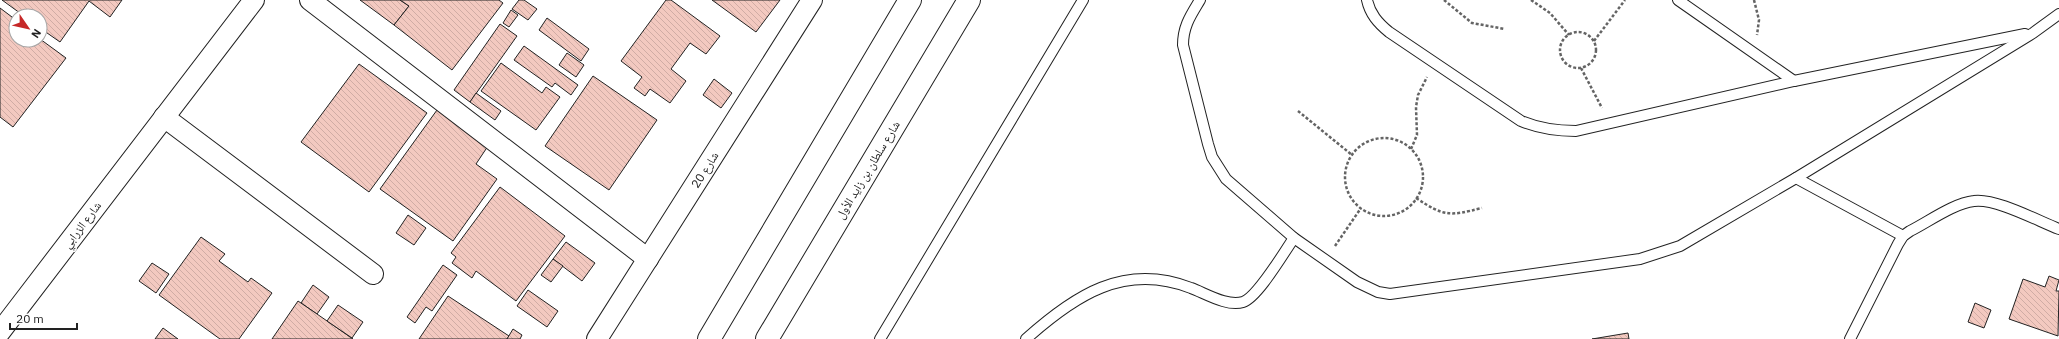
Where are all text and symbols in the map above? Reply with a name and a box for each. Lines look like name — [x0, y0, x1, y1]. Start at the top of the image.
north arrow — [8, 8, 48, 48]
text: N — [28, 26, 44, 41]
street label: شارع سلطان بن زايد الأول — [832, 118, 904, 222]
street label: شارع 20 — [688, 149, 722, 191]
street label: شارع الزرابي — [59, 198, 107, 253]
scale bar — [10, 305, 77, 331]
text: 20 m — [16, 311, 44, 326]

